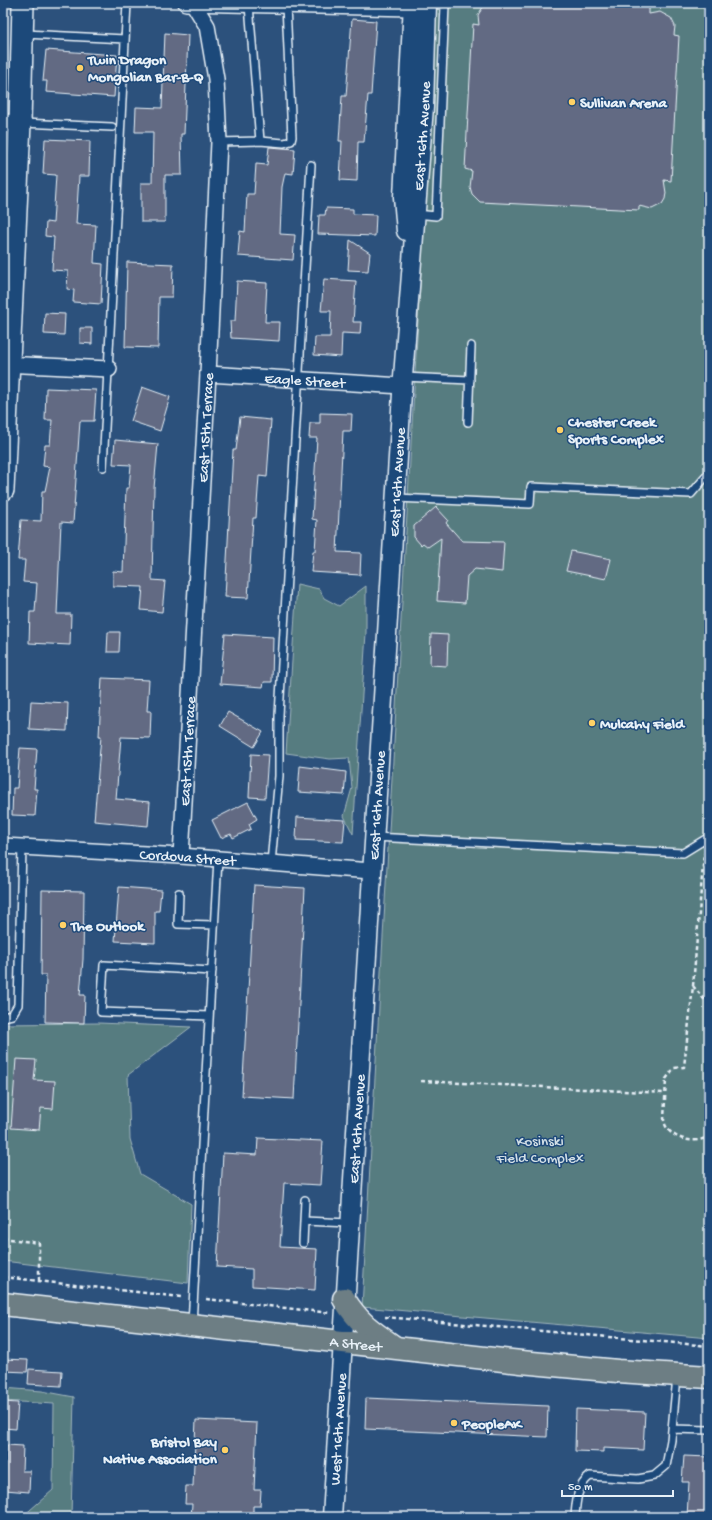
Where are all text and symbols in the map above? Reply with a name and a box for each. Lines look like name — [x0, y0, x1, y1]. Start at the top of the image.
place label: Twin Dragon Mongolian Bar-B-Q — [87, 52, 204, 87]
marker: Twin Dragon Mongolian Bar-B-Q — [75, 63, 85, 73]
street label: East 16th Avenue — [411, 81, 436, 191]
place label: Sullivan Arena — [580, 95, 668, 113]
marker: Sullivan Arena — [567, 97, 577, 107]
street label: Eagle Street — [264, 371, 347, 394]
street label: East 15th Terrace — [195, 372, 219, 483]
place label: Chester Creek Sports Complex — [567, 414, 664, 449]
marker: Chester Creek Sports Complex — [555, 425, 565, 435]
street label: East 16th Avenue — [386, 427, 411, 537]
street label: East 15th Terrace — [177, 696, 201, 807]
place label: Mulcahy Field — [600, 716, 686, 734]
marker: Mulcahy Field — [587, 718, 597, 728]
street label: East 16th Avenue — [366, 750, 391, 861]
street label: Cordova Street — [139, 847, 238, 871]
place label: The Outlook — [70, 918, 146, 936]
marker: The Outlook — [58, 920, 68, 930]
street label: East 16th Avenue — [346, 1073, 371, 1184]
park label: Kosinski Field Complex — [495, 1133, 584, 1168]
street label: A Street — [329, 1334, 385, 1358]
street label: West 16th Avenue — [327, 1372, 352, 1486]
place label: PeopleAK — [461, 1416, 523, 1434]
marker: PeopleAK — [449, 1418, 459, 1428]
place label: Bristol Bay Native Association — [103, 1434, 218, 1469]
marker: Bristol Bay Native Association — [220, 1445, 230, 1455]
scale bar — [562, 1472, 673, 1498]
text: 50 m — [568, 1481, 593, 1495]

